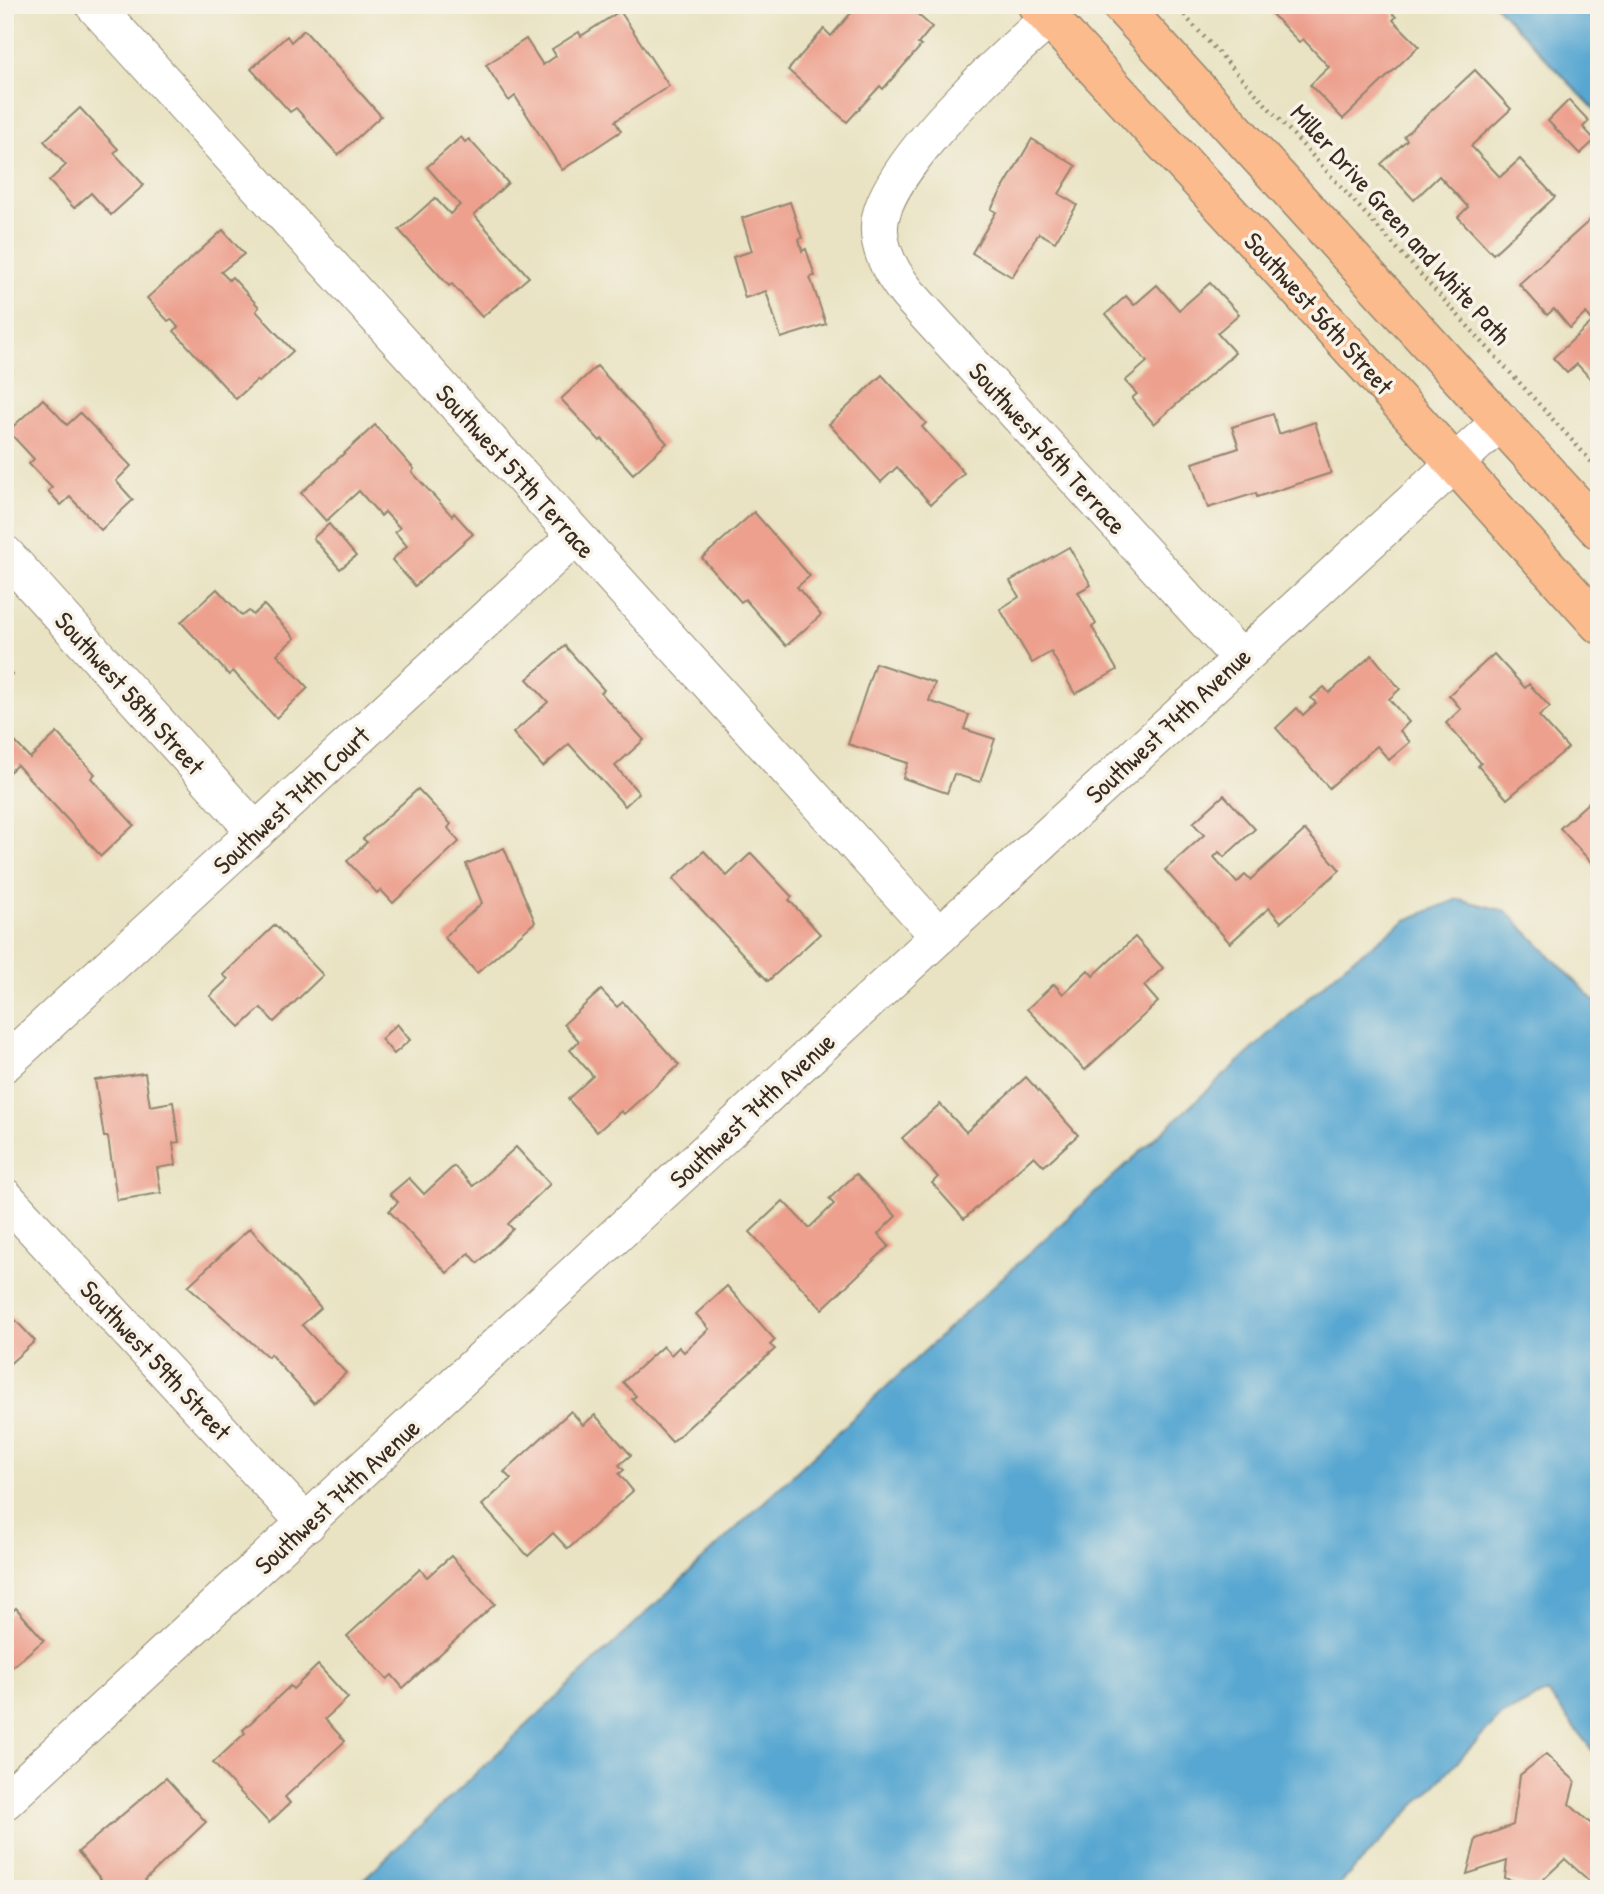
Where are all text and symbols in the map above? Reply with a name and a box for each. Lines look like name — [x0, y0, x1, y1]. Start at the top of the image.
street label: Miller Drive Green and White Path — [1283, 96, 1519, 352]
street label: Southwest 56th Street — [1236, 224, 1402, 403]
street label: Southwest 56th Terrace — [961, 354, 1135, 542]
street label: Southwest 57th Terrace — [428, 376, 604, 566]
street label: Southwest 58th Street — [47, 604, 214, 783]
street label: Southwest 74th Avenue — [1078, 639, 1258, 811]
street label: Southwest 74th Court — [205, 717, 378, 882]
street label: Southwest 74th Avenue — [662, 1024, 842, 1196]
street label: Southwest 59th Street — [73, 1272, 240, 1448]
street label: Southwest 74th Avenue — [247, 1410, 427, 1582]

